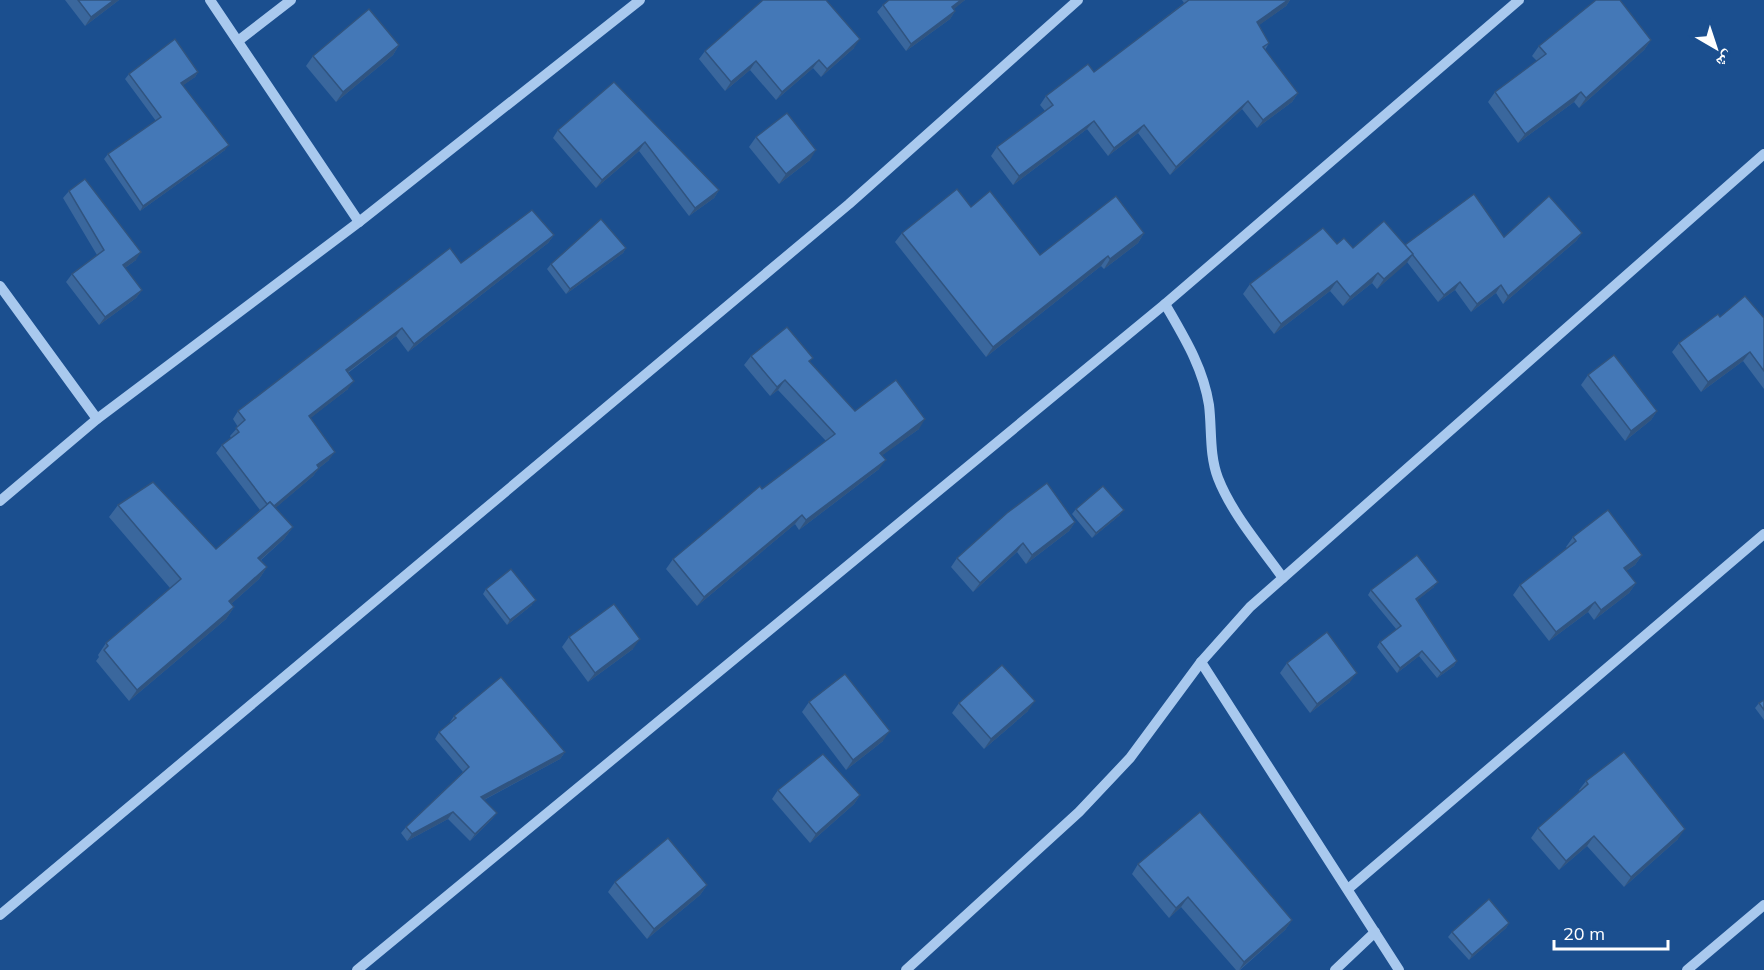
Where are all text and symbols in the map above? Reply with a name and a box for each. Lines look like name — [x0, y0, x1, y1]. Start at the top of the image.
north arrow — [1686, 18, 1746, 78]
text: ش — [1713, 47, 1738, 73]
scale bar — [1554, 913, 1668, 951]
text: 20 m — [1563, 922, 1605, 945]

